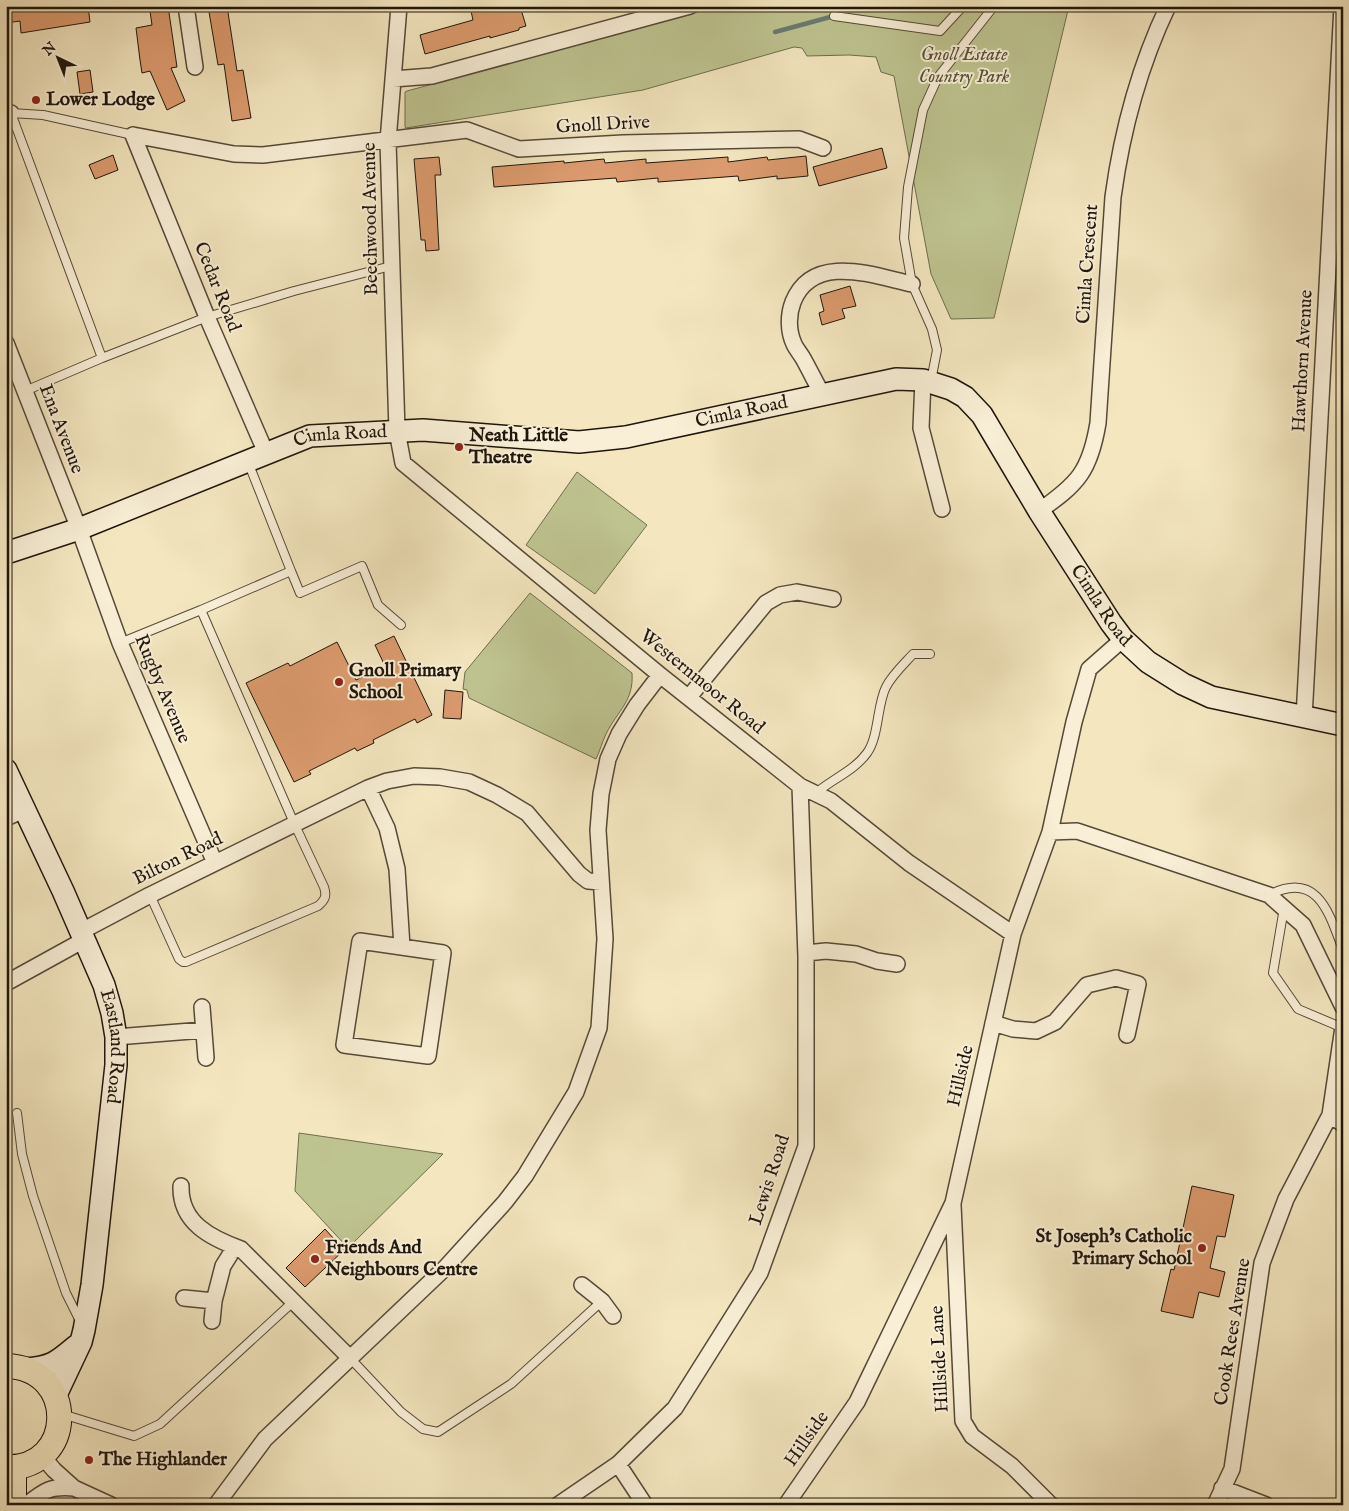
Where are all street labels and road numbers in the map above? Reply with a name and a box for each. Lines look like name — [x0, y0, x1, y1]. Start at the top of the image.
street label: Gnoll Drive — [555, 111, 651, 139]
street label: Beechwood Avenue — [358, 142, 384, 296]
street label: Cimla Crescent — [1072, 203, 1104, 325]
street label: Cedar Road — [188, 239, 246, 336]
street label: Hawthorn Avenue — [1287, 289, 1319, 433]
street label: Ena Avenue — [33, 381, 89, 477]
street label: Cimla Road — [693, 390, 791, 434]
street label: Cimla Road — [290, 420, 388, 453]
street label: Cimla Road — [1065, 560, 1137, 653]
street label: Westernmoor Road — [635, 624, 770, 740]
street label: Rugby Avenue — [128, 631, 196, 747]
street label: Bilton Road — [129, 827, 228, 891]
street label: Eastland Road — [94, 986, 128, 1106]
street label: Hillside — [942, 1043, 980, 1109]
street label: Lewis Road — [744, 1131, 796, 1228]
street label: Cook Rees Avenue — [1209, 1256, 1257, 1407]
street label: Hillside Lane — [925, 1305, 955, 1413]
street label: Hillside — [779, 1406, 835, 1471]

